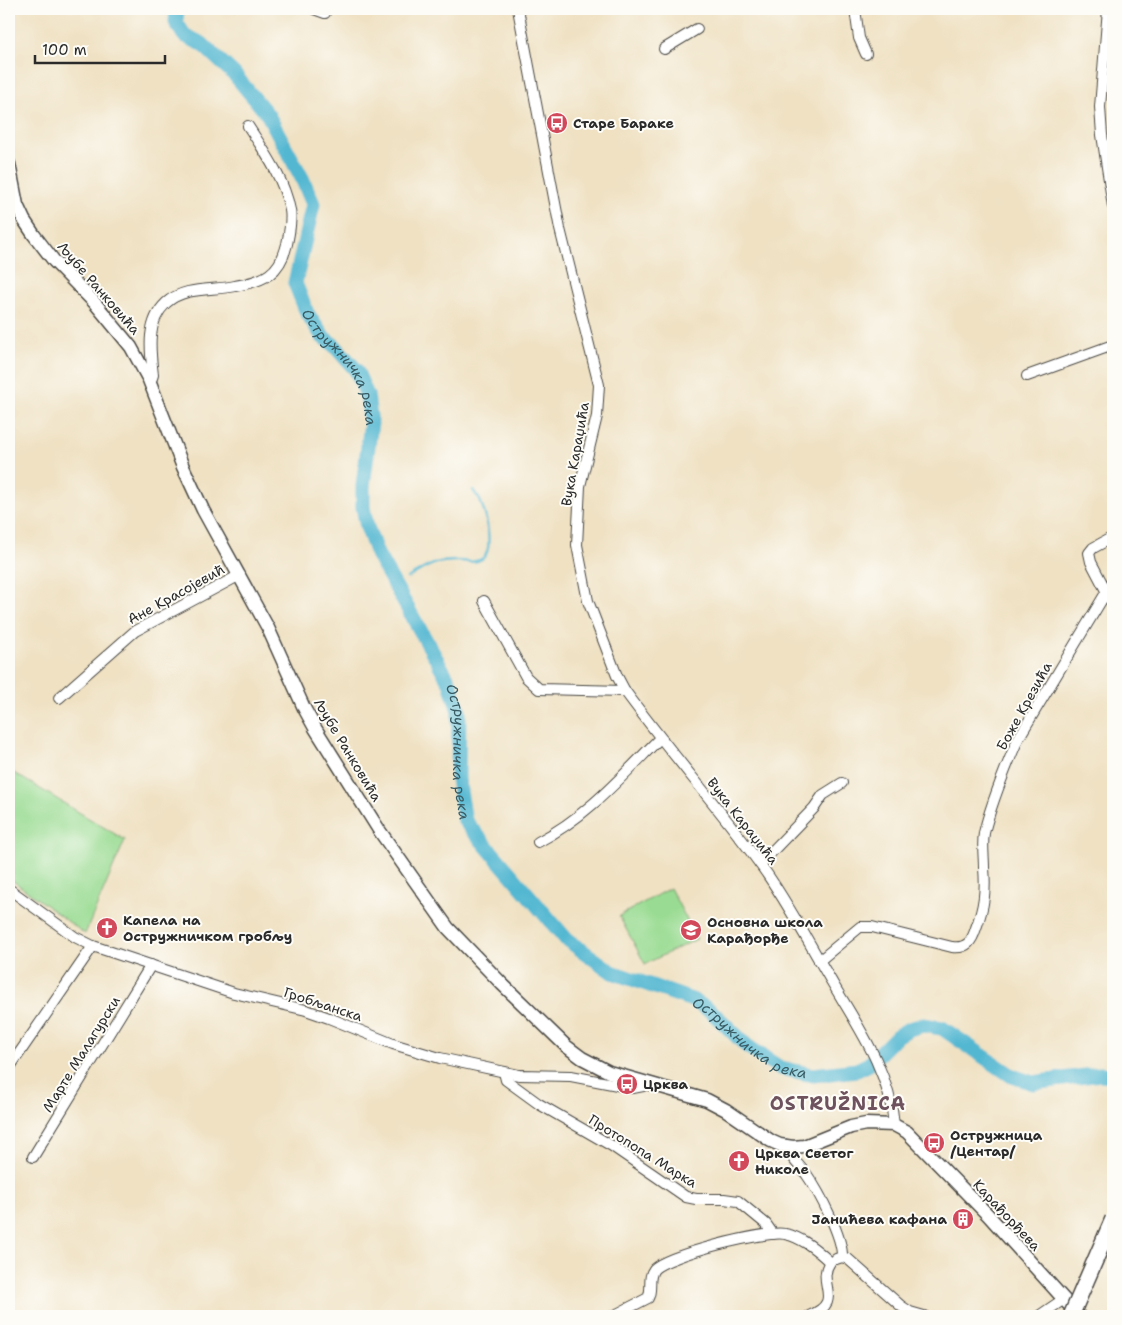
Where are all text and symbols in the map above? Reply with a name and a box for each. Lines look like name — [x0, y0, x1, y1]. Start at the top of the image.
scale bar — [35, 32, 165, 64]
text: 100 m — [42, 40, 87, 60]
bus stop icon: Старе Бараке — [545, 111, 569, 135]
place label: Старе Бараке — [573, 114, 674, 132]
street label: Љубе Ранковића — [54, 238, 144, 338]
water label: Остружничка река — [297, 305, 381, 427]
street label: Вука Караџића — [557, 400, 593, 508]
street label: Ане Красојевић — [124, 560, 228, 628]
street label: Боже Крезића — [992, 658, 1056, 753]
water label: Остружничка река — [441, 681, 475, 821]
street label: Љубе Ранковића — [310, 695, 386, 805]
street label: Вука Караџића — [703, 774, 783, 868]
place label: Капела на Остружничком гробљу — [123, 911, 292, 945]
place label: Основна школа Карађорђе — [707, 913, 823, 947]
church icon: Капела на Остружничком гробљу — [95, 916, 119, 940]
school or university icon: Основна школа Карађорђе — [679, 918, 703, 942]
street label: Гробљанска — [282, 983, 365, 1025]
water label: Остружничка река — [688, 992, 809, 1083]
street label: Марте Малагурски — [38, 993, 124, 1115]
bus stop icon: Црква — [615, 1072, 639, 1096]
place label: Црква — [643, 1075, 689, 1093]
district label: OSTRUŽNICA — [770, 1091, 906, 1116]
street label: Протопопа Марка — [585, 1110, 701, 1192]
place label: Остружница /Центар/ — [950, 1126, 1043, 1160]
bus stop icon: Остружница /Центар/ — [922, 1131, 946, 1155]
place label: Црква Светог Николе — [755, 1144, 854, 1178]
church icon: Црква Светог Николе — [727, 1149, 751, 1173]
street label: Карађорђева — [969, 1175, 1045, 1255]
building icon: Јанићева кафана — [951, 1207, 975, 1231]
place label: Јанићева кафана — [812, 1210, 947, 1228]

